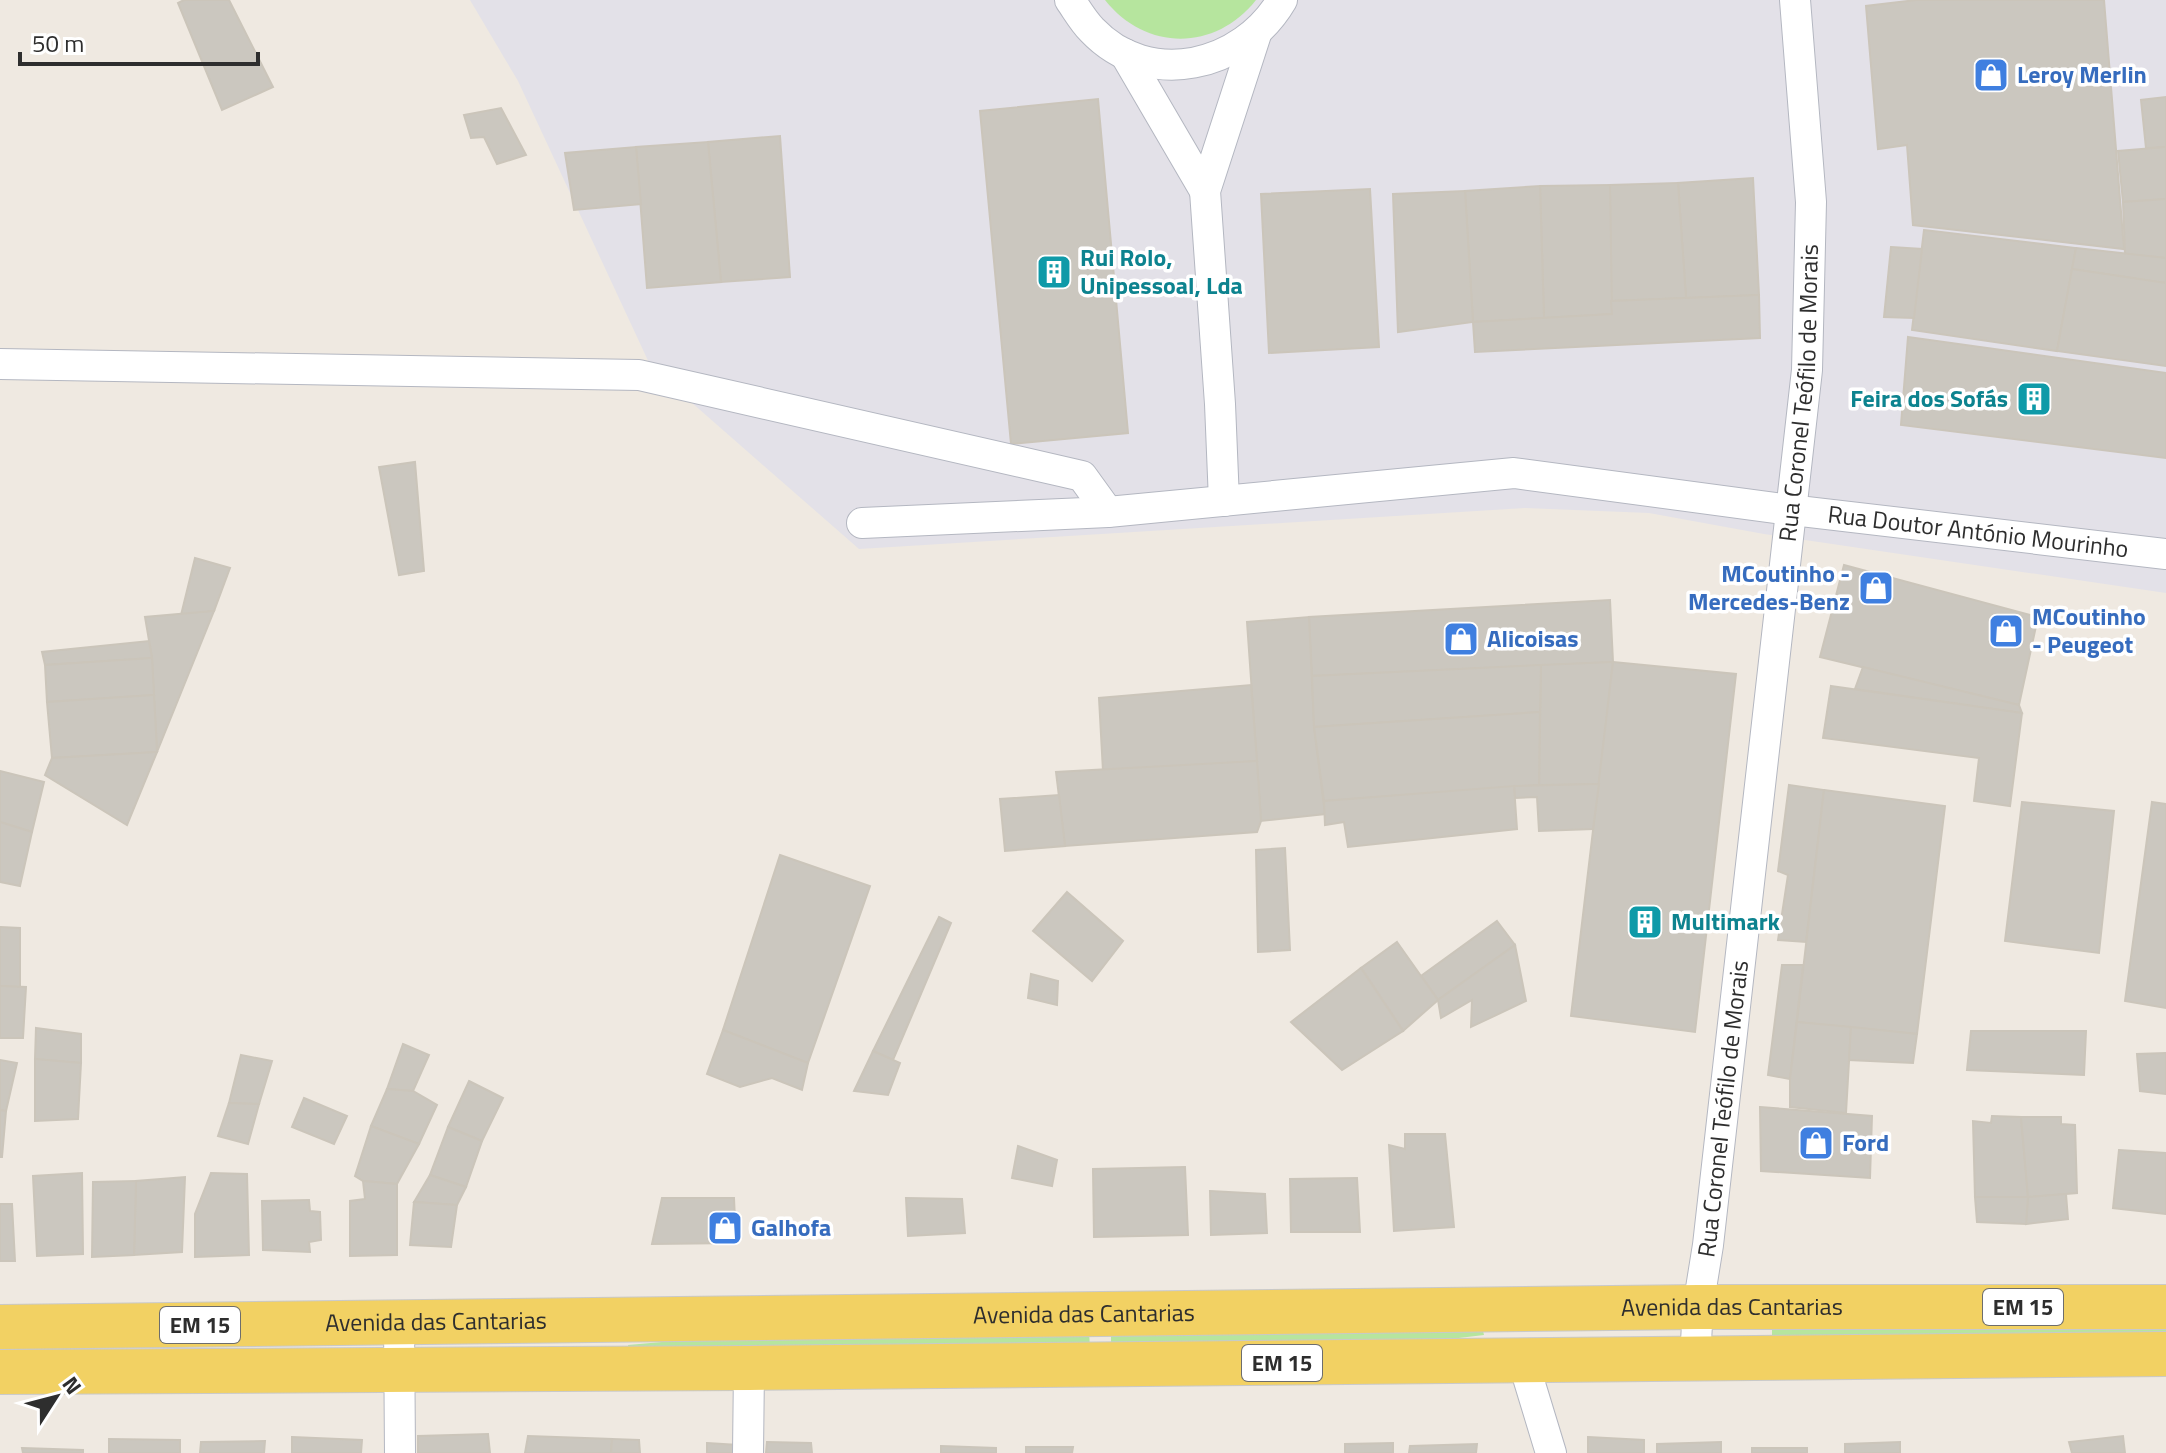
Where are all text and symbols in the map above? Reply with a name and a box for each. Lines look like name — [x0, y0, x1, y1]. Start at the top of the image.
scale bar — [20, 16, 258, 66]
text: 50 m — [32, 25, 84, 61]
shop icon: Leroy Merlin — [1972, 56, 2010, 94]
place label: Leroy Merlin — [2017, 56, 2147, 92]
place label: Rui Rolo, Unipessoal, Lda — [1080, 239, 1243, 303]
street label: Rua Coronel Teófilo de Morais — [1769, 244, 1827, 544]
building icon: Rui Rolo, Unipessoal, Lda — [1035, 253, 1073, 291]
place label: Feira dos Sofás — [1850, 380, 2008, 416]
building icon: Feira dos Sofás — [2015, 380, 2053, 418]
street label: Rua Doutor António Mourinho — [1826, 495, 2130, 566]
place label: MCoutinho - Mercedes-Benz — [1688, 555, 1850, 619]
shop icon: MCoutinho - Mercedes-Benz — [1857, 569, 1895, 607]
place label: MCoutinho - Peugeot — [2032, 598, 2146, 662]
shop icon: MCoutinho - Peugeot — [1987, 612, 2025, 650]
shop icon: Alicoisas — [1442, 620, 1480, 658]
place label: Alicoisas — [1487, 620, 1579, 656]
building icon: Multimark — [1626, 903, 1664, 941]
place label: Multimark — [1671, 903, 1781, 939]
street label: Rua Coronel Teófilo de Morais — [1687, 958, 1757, 1260]
shop icon: Ford — [1797, 1124, 1835, 1162]
place label: Ford — [1842, 1124, 1889, 1160]
shop icon: Galhofa — [706, 1209, 744, 1247]
place label: Galhofa — [751, 1209, 831, 1245]
street label: Avenida das Cantarias — [1621, 1288, 1843, 1325]
road number: EM 15 — [1983, 1289, 2063, 1325]
street label: Avenida das Cantarias — [973, 1294, 1195, 1333]
street label: Avenida das Cantarias — [325, 1302, 547, 1340]
road number: EM 15 — [160, 1307, 240, 1343]
road number: EM 15 — [1242, 1345, 1322, 1381]
north arrow — [16, 1357, 96, 1437]
text: N — [54, 1369, 90, 1401]

